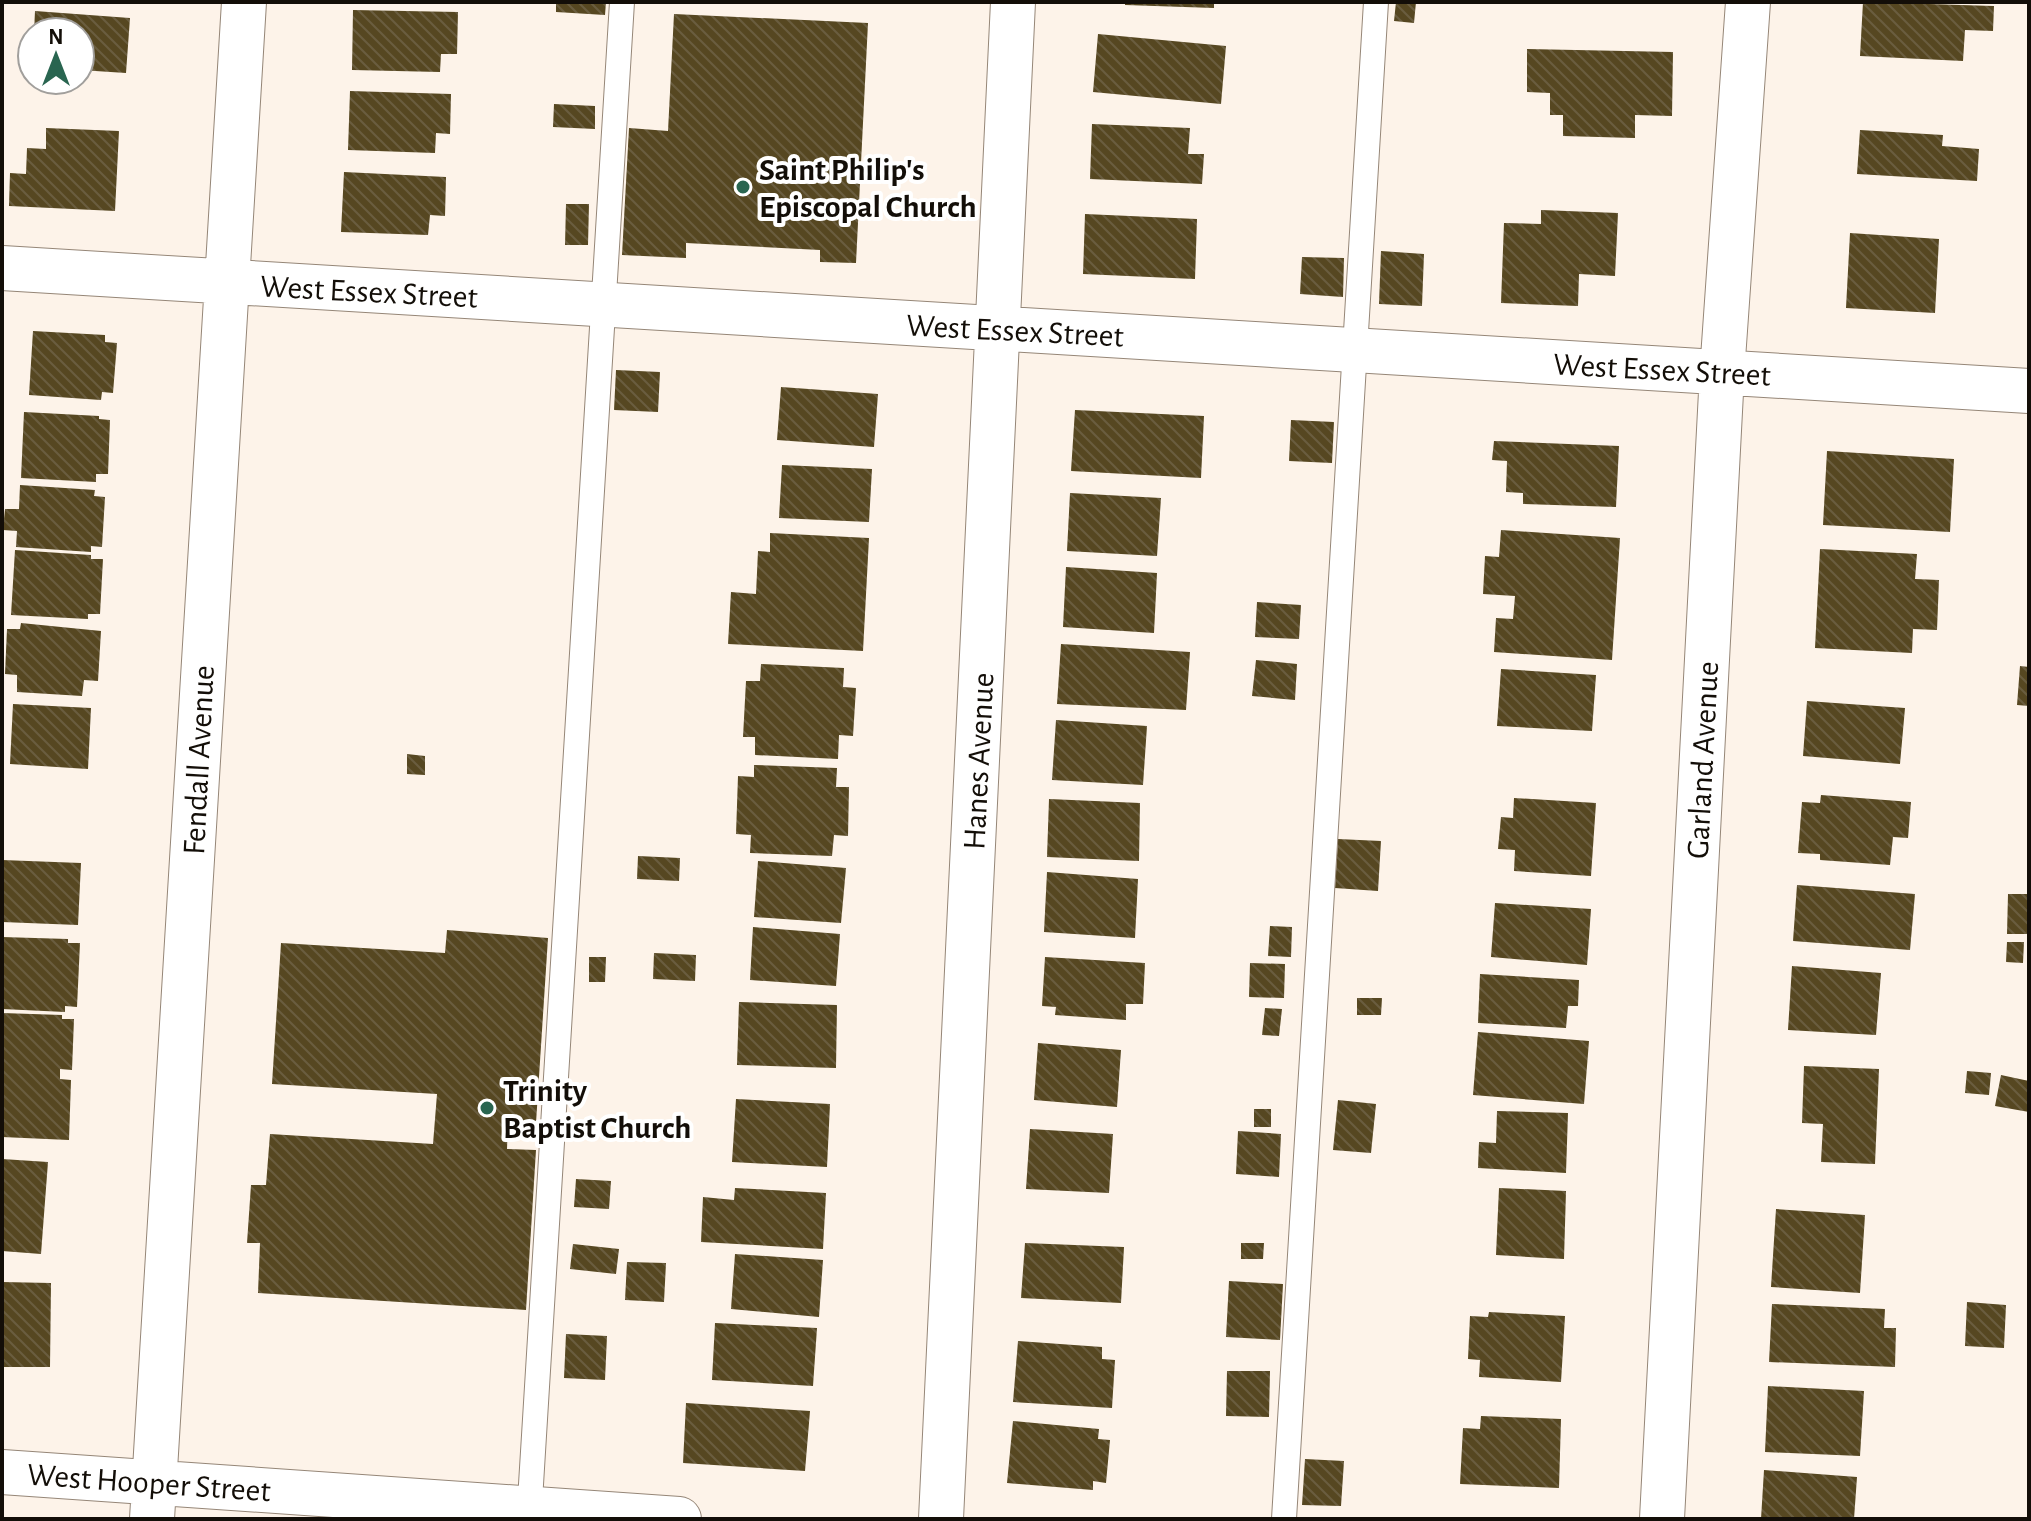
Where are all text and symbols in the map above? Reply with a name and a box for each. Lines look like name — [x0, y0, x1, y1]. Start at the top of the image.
north arrow — [16, 16, 96, 96]
text: N — [48, 26, 64, 48]
place label: Saint Philip's Episcopal Church — [759, 154, 976, 223]
marker: Saint Philip's Episcopal Church — [734, 178, 752, 196]
street label: West Essex Street — [259, 270, 478, 314]
street label: West Essex Street — [905, 309, 1124, 353]
street label: West Essex Street — [1552, 348, 1771, 392]
street label: Garland Avenue — [1682, 660, 1724, 860]
street label: Fendall Avenue — [178, 664, 220, 856]
street label: Hanes Avenue — [958, 672, 1000, 850]
place label: Trinity Baptist Church — [503, 1075, 691, 1144]
marker: Trinity Baptist Church — [478, 1099, 496, 1117]
street label: West Hooper Street — [26, 1459, 272, 1507]

